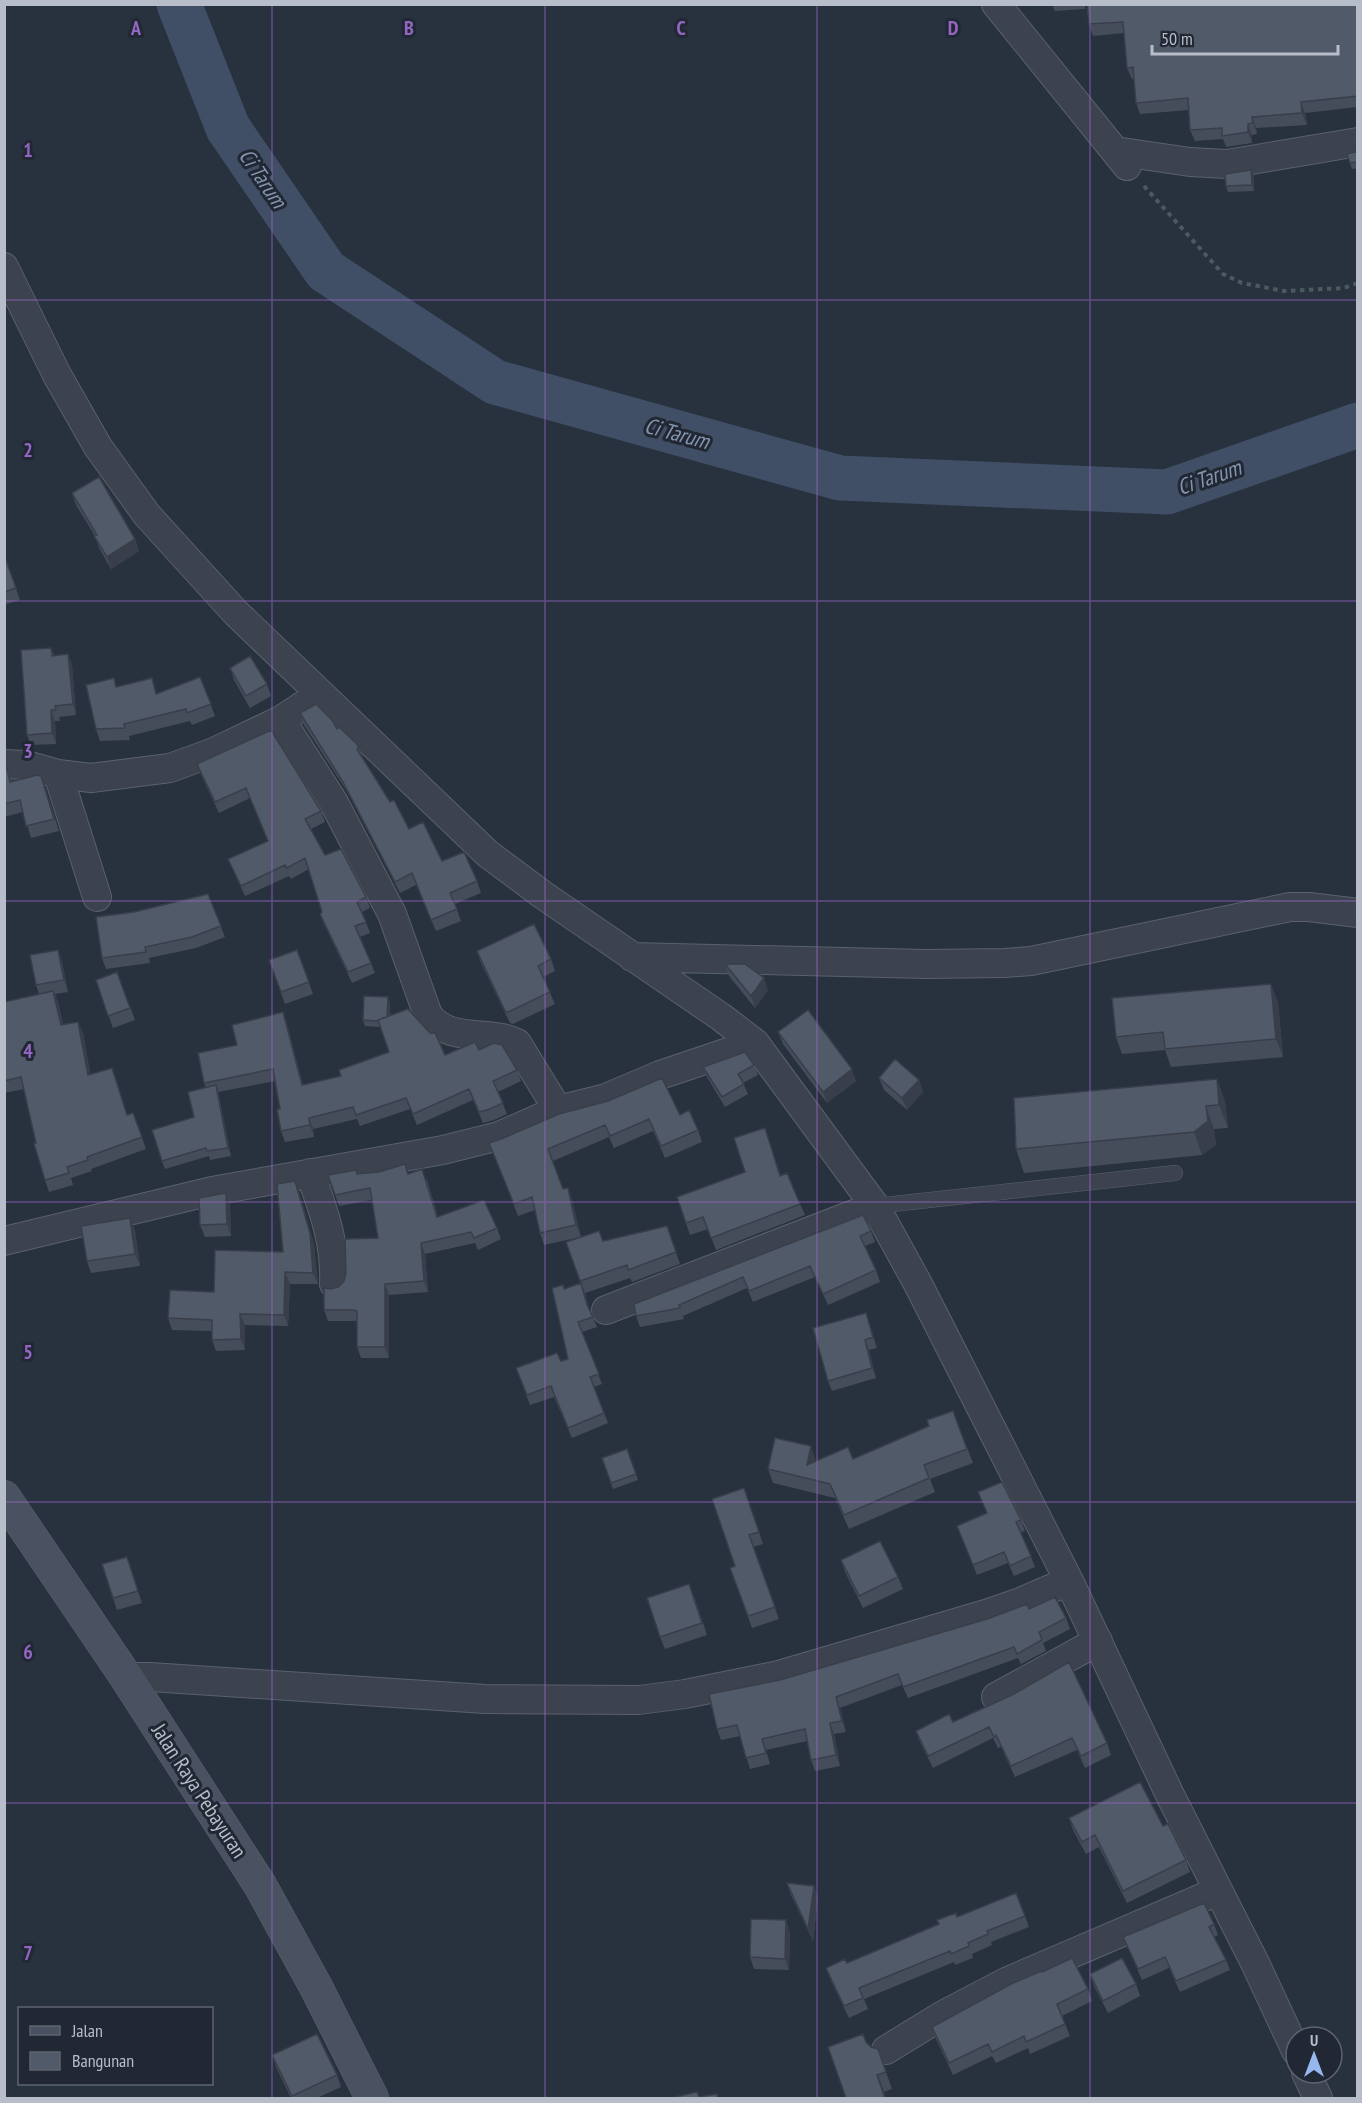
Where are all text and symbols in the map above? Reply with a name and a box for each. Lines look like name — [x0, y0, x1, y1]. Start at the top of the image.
text: A — [130, 15, 142, 41]
text: B — [404, 15, 414, 41]
text: C — [676, 15, 686, 41]
text: D — [948, 15, 959, 41]
scale bar — [1152, 18, 1338, 56]
text: 50 m — [1161, 27, 1193, 50]
text: 1 — [23, 137, 33, 163]
water label: Ci Tarum — [233, 143, 294, 214]
water label: Ci Tarum — [642, 411, 714, 455]
text: 2 — [23, 437, 33, 463]
water label: Ci Tarum — [1173, 453, 1246, 501]
text: 3 — [23, 738, 33, 764]
text: 4 — [23, 1038, 33, 1064]
text: 5 — [23, 1339, 33, 1365]
text: 6 — [23, 1639, 33, 1665]
street label: Jalan Raya Pebayuran — [145, 1718, 253, 1863]
text: 7 — [23, 1940, 33, 1966]
legend — [18, 2007, 213, 2085]
text: Jalan — [71, 2019, 103, 2042]
north arrow — [1284, 2025, 1344, 2085]
text: U — [1310, 2030, 1318, 2050]
text: Bangunan — [72, 2049, 134, 2072]

